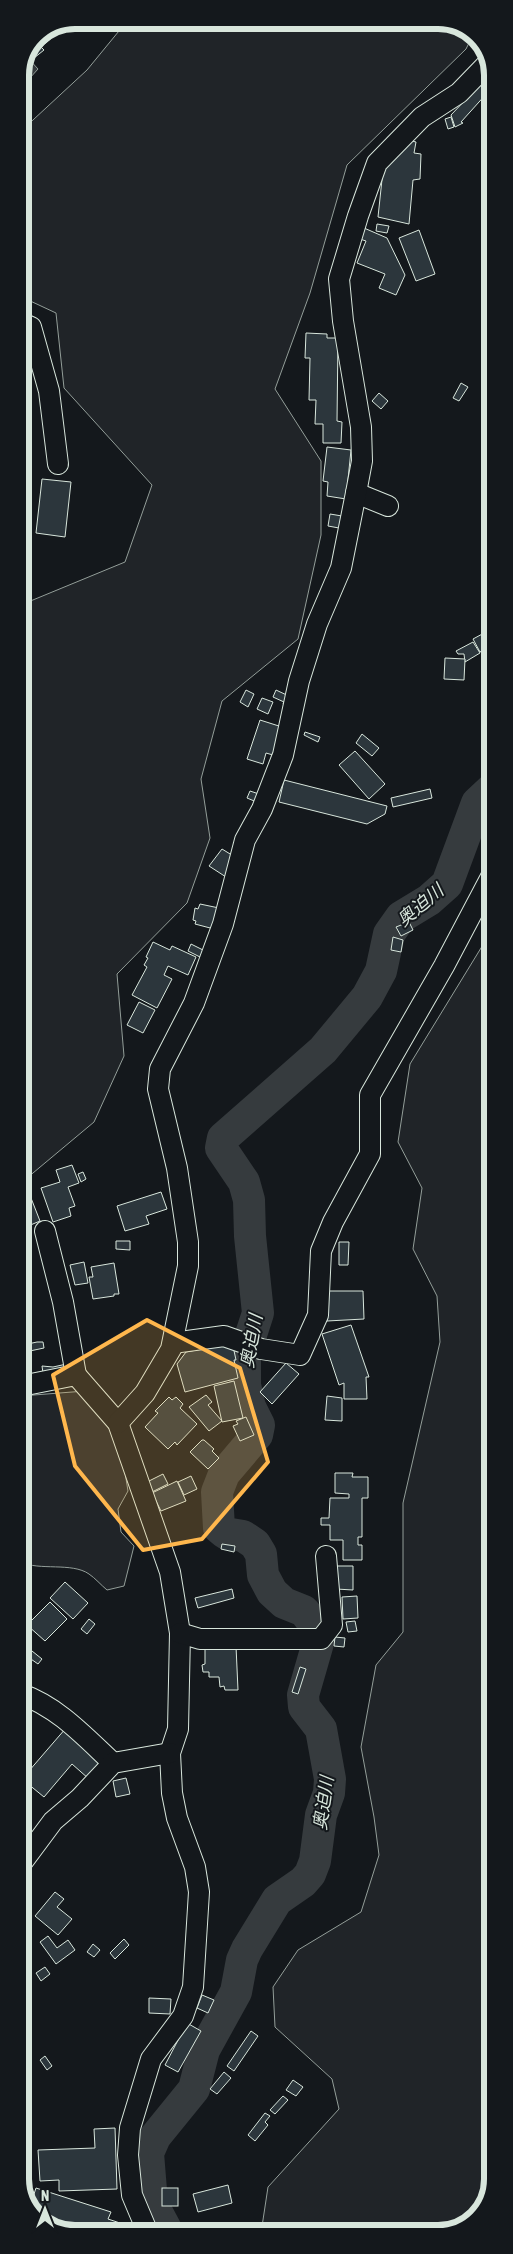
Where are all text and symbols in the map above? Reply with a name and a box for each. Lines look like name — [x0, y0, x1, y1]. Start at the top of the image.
water label: 奥迫川 — [393, 878, 449, 930]
water label: 奥迫川 — [236, 1311, 266, 1369]
water label: 奥迫川 — [309, 1773, 337, 1831]
north arrow — [20, 2184, 70, 2234]
text: N — [41, 2188, 49, 2204]

